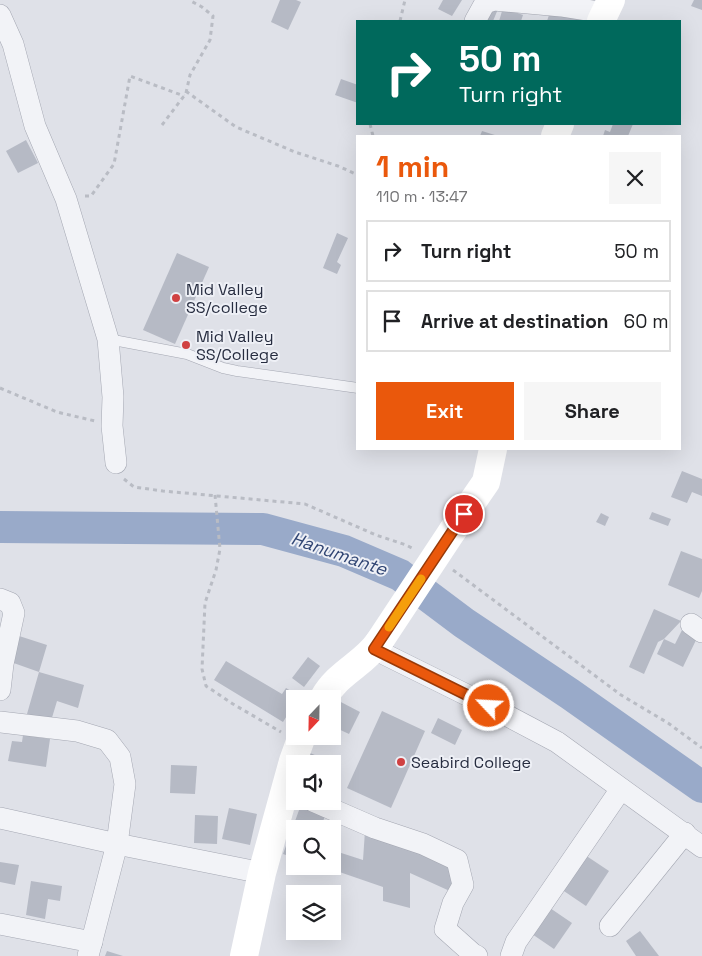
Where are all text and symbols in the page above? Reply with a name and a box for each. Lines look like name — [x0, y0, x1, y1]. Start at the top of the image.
text: 50 m — [459, 37, 541, 81]
icon: right — [376, 40, 441, 105]
text: Turn right — [459, 80, 562, 108]
text: 1 min — [376, 147, 449, 186]
button: close — [609, 152, 661, 204]
text: 110 m · 13:47 — [376, 186, 468, 207]
icon: right — [378, 237, 406, 265]
text: Turn right — [421, 239, 511, 264]
text: 50 m — [614, 239, 659, 264]
place label: Mid Valley SS/college — [186, 279, 268, 318]
marker: Mid Valley SS/college — [170, 292, 182, 304]
icon: arrive — [378, 307, 406, 335]
text: Arrive at destination — [421, 309, 609, 334]
text: 60 m — [624, 309, 669, 334]
place label: Mid Valley SS/College — [196, 326, 279, 365]
marker: Mid Valley SS/College — [180, 339, 192, 351]
button: Exit — [376, 382, 514, 440]
button: Share — [524, 382, 661, 440]
pin — [443, 493, 485, 535]
icon: arrive — [450, 500, 478, 528]
water label: Hanumante — [288, 526, 391, 581]
position arrow — [462, 679, 514, 731]
north arrow — [286, 690, 341, 745]
map controls — [286, 690, 341, 940]
place label: Seabird College — [411, 752, 531, 773]
button: sound — [286, 755, 341, 810]
marker: Seabird College — [395, 756, 407, 768]
button: search — [286, 820, 341, 875]
button: layers — [286, 885, 341, 940]

